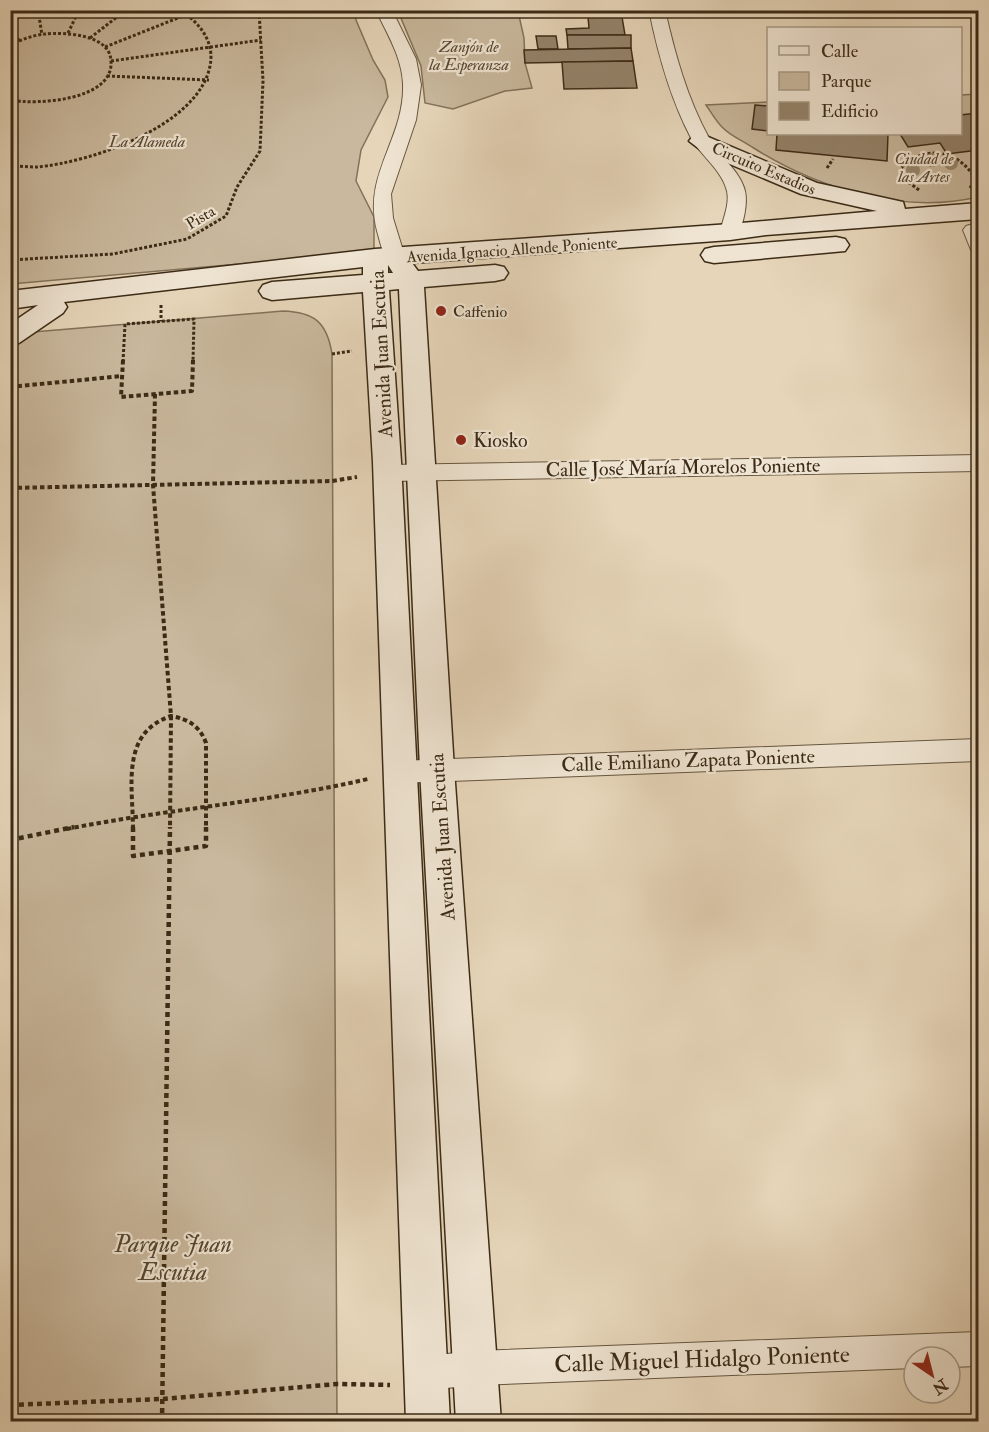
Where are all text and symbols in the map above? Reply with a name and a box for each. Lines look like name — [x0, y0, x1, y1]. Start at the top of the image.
legend — [767, 27, 962, 135]
park label: Zanjón de la Esperanza — [428, 37, 509, 75]
text: Calle — [821, 40, 859, 63]
text: Parque — [821, 70, 872, 93]
text: Edificio — [821, 100, 878, 123]
park label: La Alameda — [108, 132, 185, 152]
street label: Circuito Estadios — [709, 138, 819, 200]
park label: Ciudad de las Artes — [894, 149, 954, 187]
street label: Pista — [182, 201, 219, 234]
street label: Avenida Ignacio Allende Poniente — [405, 233, 618, 267]
street label: Avenida Juan Escutia — [365, 269, 398, 439]
place label: Caffenio — [453, 302, 507, 322]
marker: Caffenio — [434, 304, 448, 318]
place label: Kiosko — [473, 428, 528, 453]
marker: Kiosko — [454, 433, 468, 447]
street label: Calle José María Morelos Poniente — [545, 453, 821, 482]
street label: Calle Emiliano Zapata Poniente — [561, 744, 815, 778]
street label: Avenida Juan Escutia — [424, 752, 461, 922]
park label: Parque Juan Escutia — [113, 1229, 232, 1288]
street label: Calle Miguel Hidalgo Poniente — [554, 1339, 850, 1380]
north arrow — [902, 1345, 962, 1405]
text: N — [928, 1374, 952, 1399]

